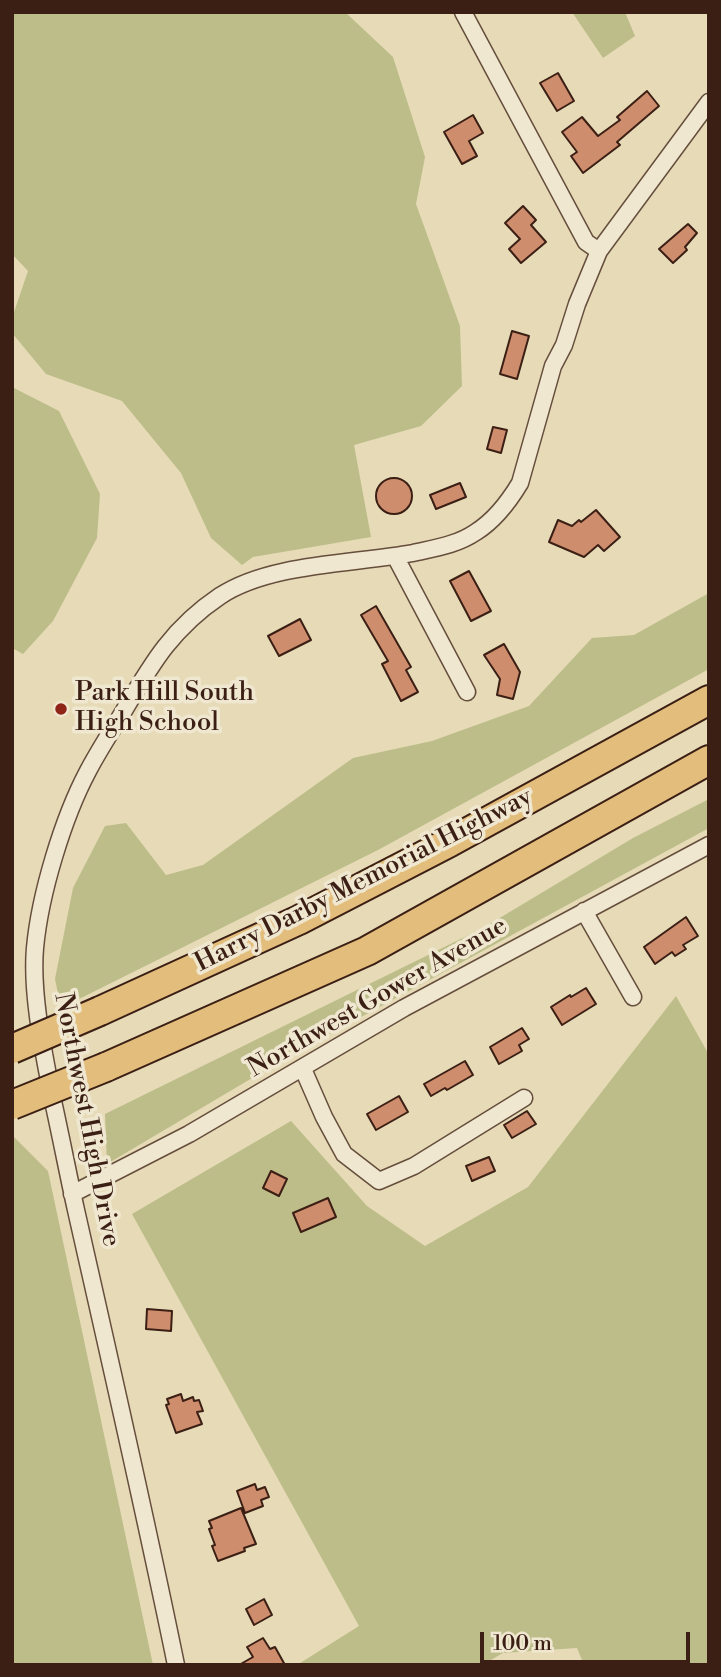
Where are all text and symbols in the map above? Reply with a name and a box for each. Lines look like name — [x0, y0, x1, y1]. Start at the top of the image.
place label: Park Hill South High School — [75, 678, 254, 740]
marker: Park Hill South High School — [53, 701, 69, 717]
street label: Harry Darby Memorial Highway — [190, 782, 538, 980]
street label: Northwest Gower Avenue — [243, 911, 513, 1085]
street label: Northwest High Drive — [46, 991, 126, 1249]
scale bar — [483, 1618, 693, 1662]
text: 100 m — [493, 1631, 552, 1657]

